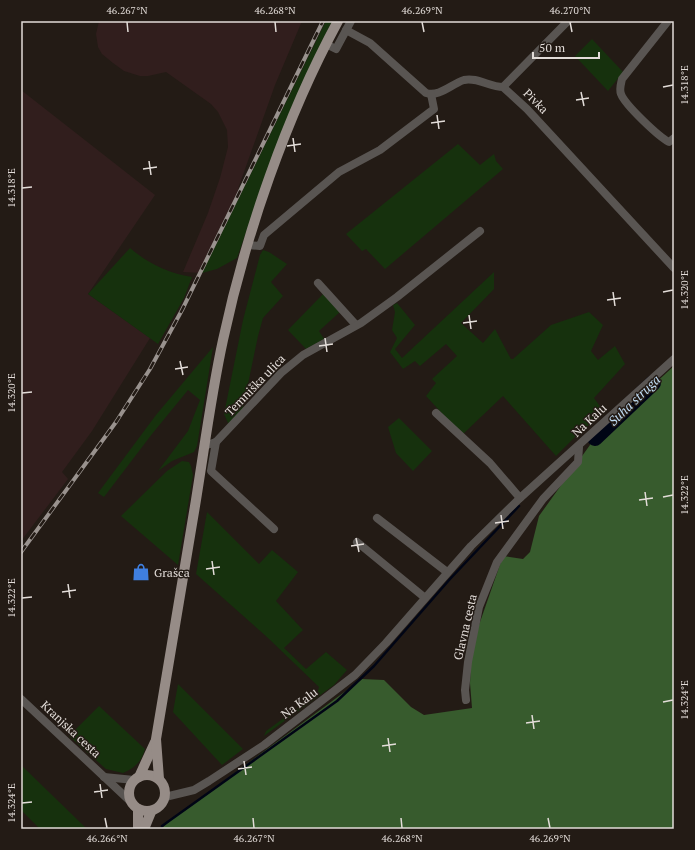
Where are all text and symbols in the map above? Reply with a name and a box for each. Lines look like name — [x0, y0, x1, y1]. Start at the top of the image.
text: 46.267°N — [107, 4, 148, 17]
text: 46.268°N — [255, 4, 296, 17]
text: 46.269°N — [402, 4, 443, 17]
text: 46.270°N — [550, 4, 591, 17]
scale bar — [533, 34, 599, 60]
text: 50 m — [539, 40, 566, 55]
text: 14.318°E — [678, 65, 691, 105]
street label: Pivka — [520, 85, 552, 117]
text: 14.318°E — [5, 168, 18, 208]
text: 14.320°E — [678, 270, 691, 310]
street label: Temniška ulica — [222, 351, 288, 419]
water label: Suha struga — [604, 370, 664, 429]
text: 14.320°E — [5, 373, 18, 413]
street label: Na Kalu — [568, 400, 610, 440]
text: 14.322°E — [678, 475, 691, 515]
shop icon: Grašca — [131, 562, 151, 582]
place label: Grašca — [154, 565, 190, 580]
text: 14.322°E — [5, 578, 18, 618]
street label: Glavna cesta — [450, 593, 480, 661]
text: 14.324°E — [678, 680, 691, 720]
street label: Na Kalu — [278, 684, 320, 722]
street label: Kranjska cesta — [38, 697, 104, 761]
text: 14.324°E — [5, 783, 18, 823]
text: 46.266°N — [87, 832, 128, 845]
text: 46.267°N — [234, 832, 275, 845]
text: 46.268°N — [382, 832, 423, 845]
text: 46.269°N — [530, 832, 571, 845]

